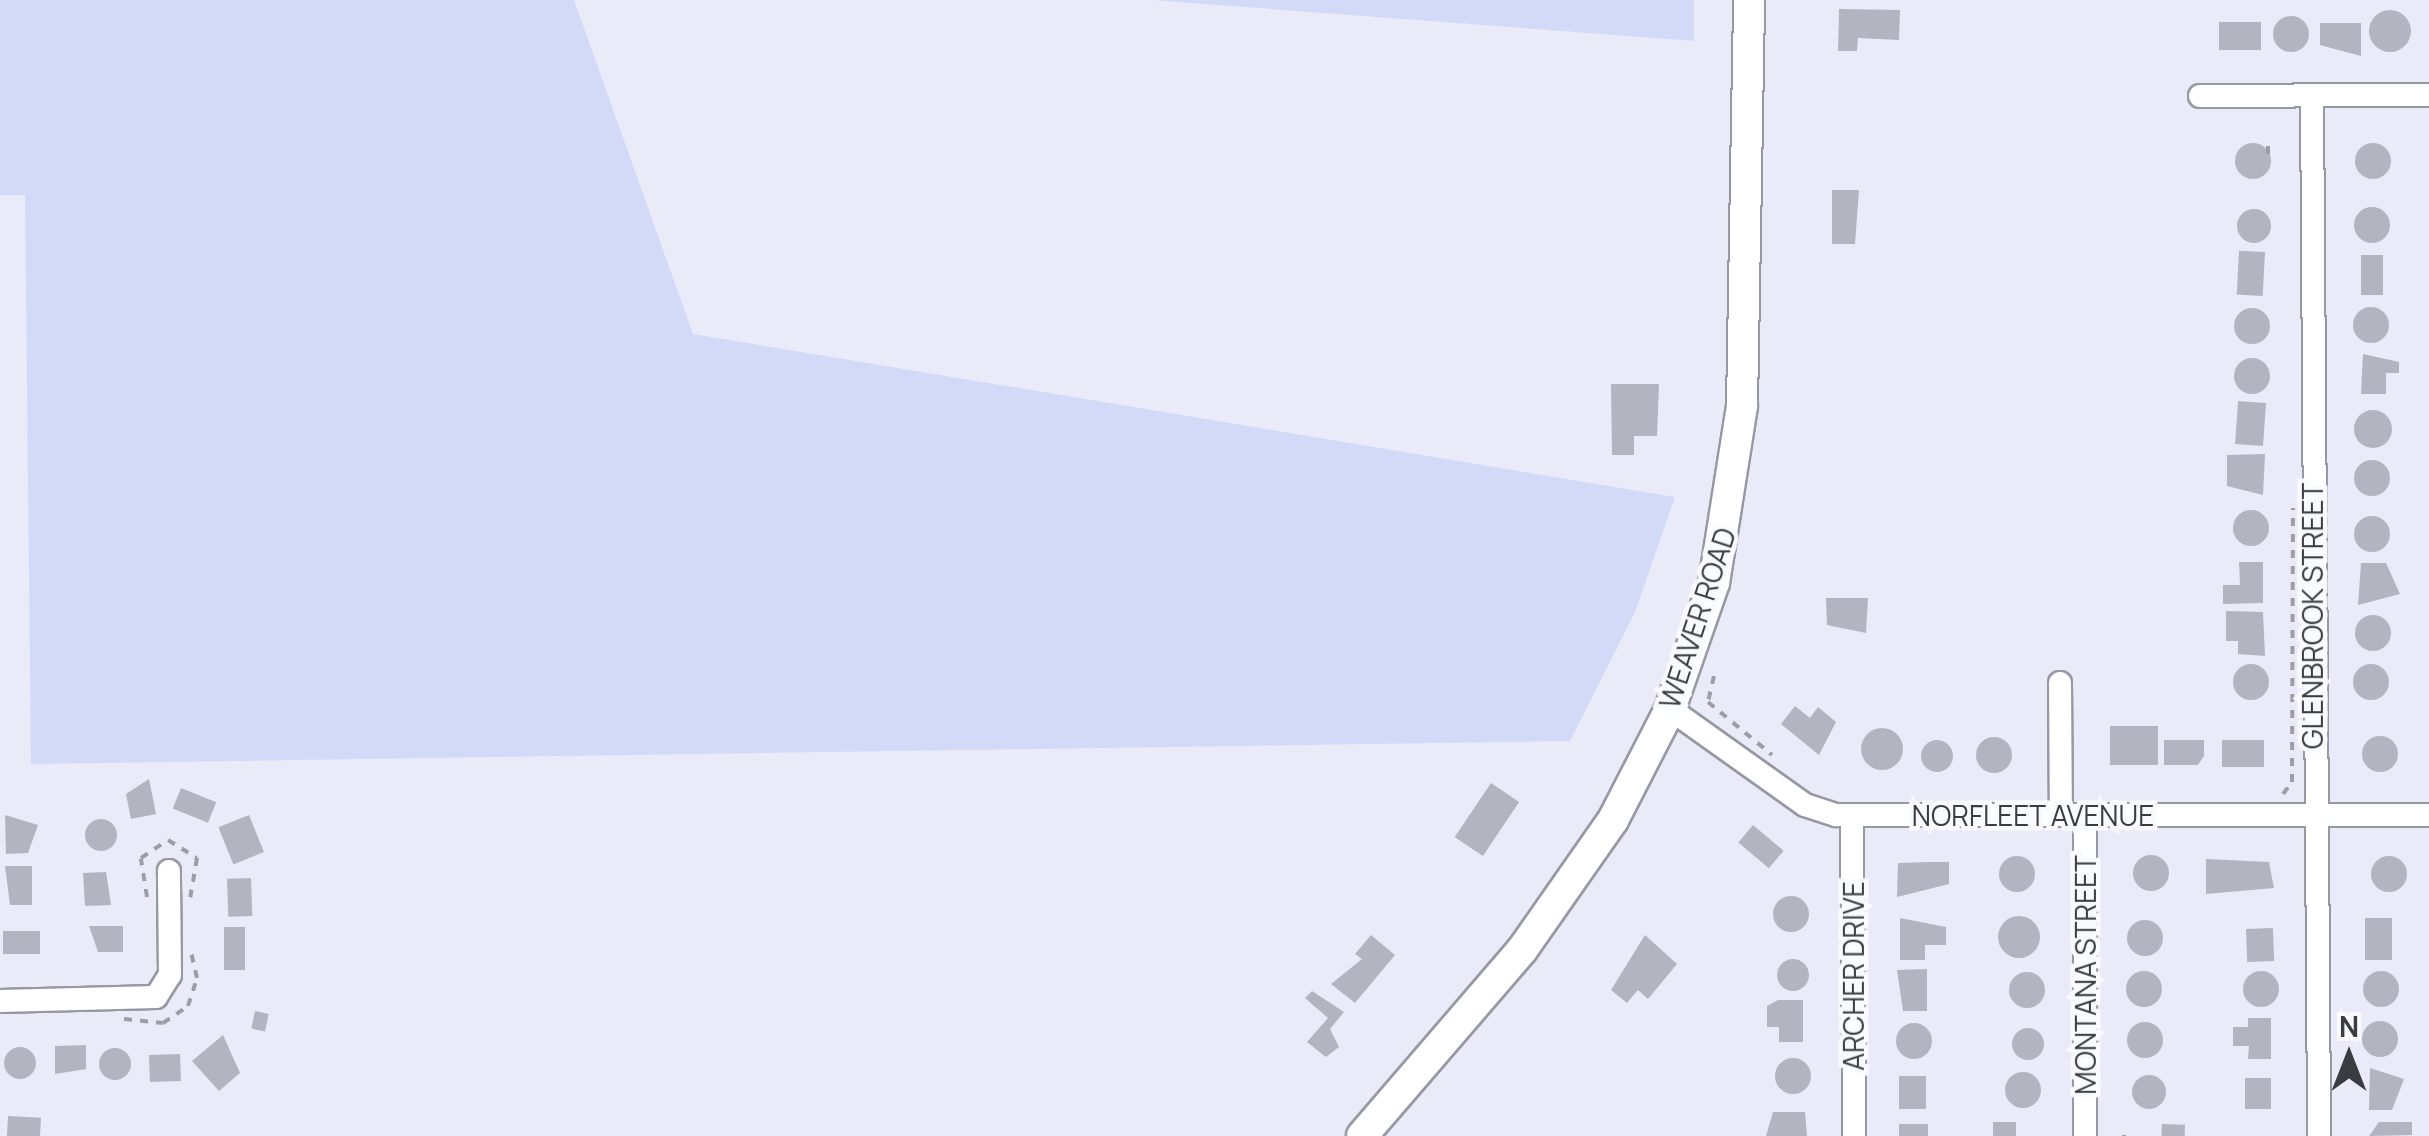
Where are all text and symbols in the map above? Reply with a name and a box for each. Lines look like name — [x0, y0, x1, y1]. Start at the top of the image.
street label: GLENBROOK STREET — [2295, 483, 2329, 749]
street label: WEAVER ROAD — [1652, 523, 1742, 713]
street label: NORFLEET AVENUE — [1911, 798, 2155, 832]
street label: MONTANA STREET — [2068, 855, 2102, 1095]
street label: ARCHER DRIVE — [1836, 881, 1870, 1071]
north arrow — [2299, 1006, 2399, 1106]
text: N — [2339, 1007, 2359, 1045]

